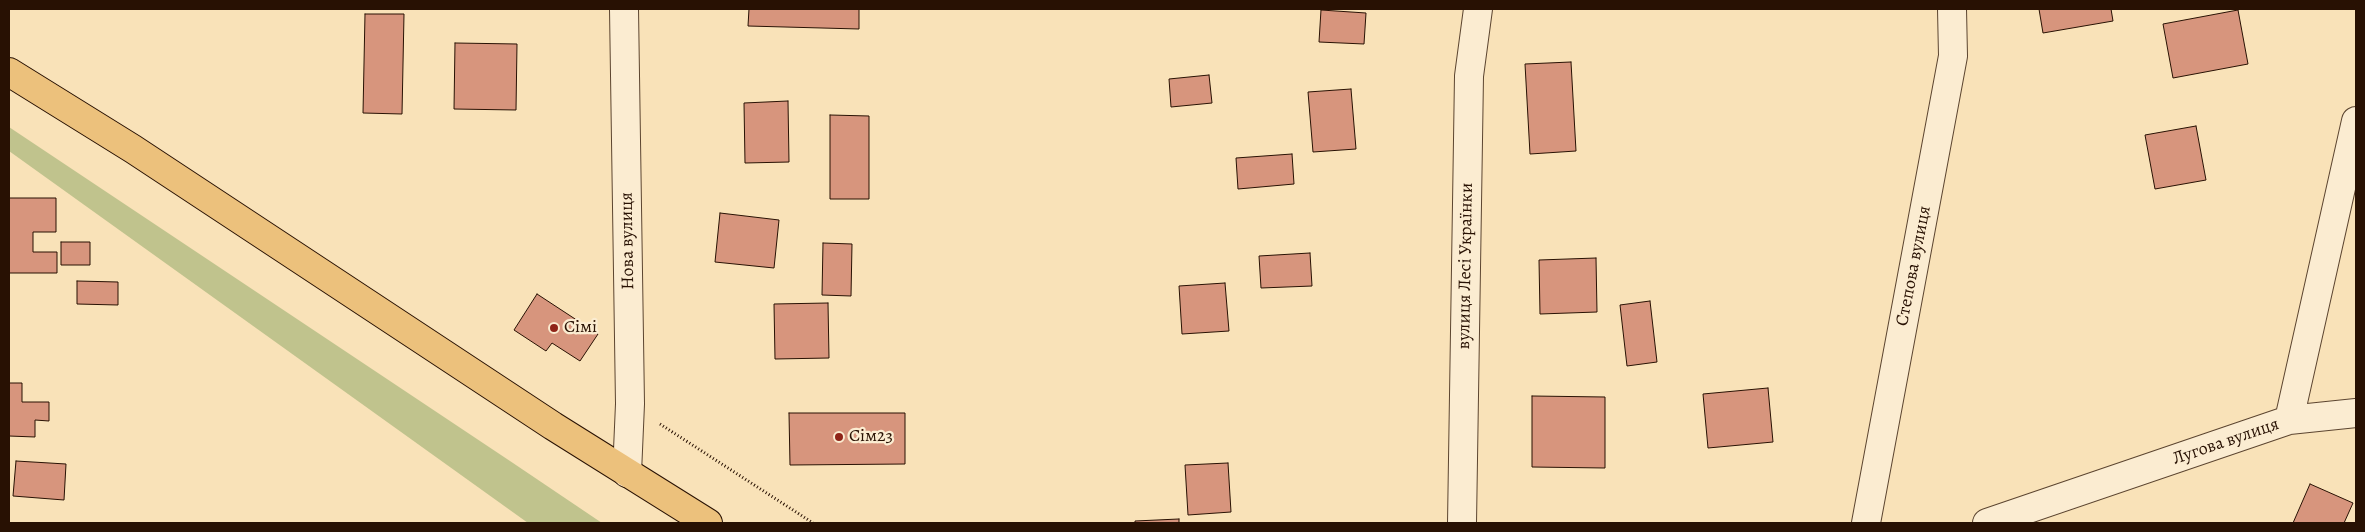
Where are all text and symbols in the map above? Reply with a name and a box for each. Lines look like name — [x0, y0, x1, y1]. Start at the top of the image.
street label: вулиця Лесі Українки — [1454, 182, 1478, 350]
street label: Нова вулиця — [616, 192, 640, 290]
street label: Степова вулиця — [1892, 204, 1936, 328]
place label: Сімі — [564, 317, 597, 339]
marker: Сімі — [548, 322, 560, 334]
street label: Лугова вулиця — [2170, 414, 2282, 470]
place label: Сім23 — [849, 426, 893, 448]
marker: Сім23 — [833, 431, 845, 443]

